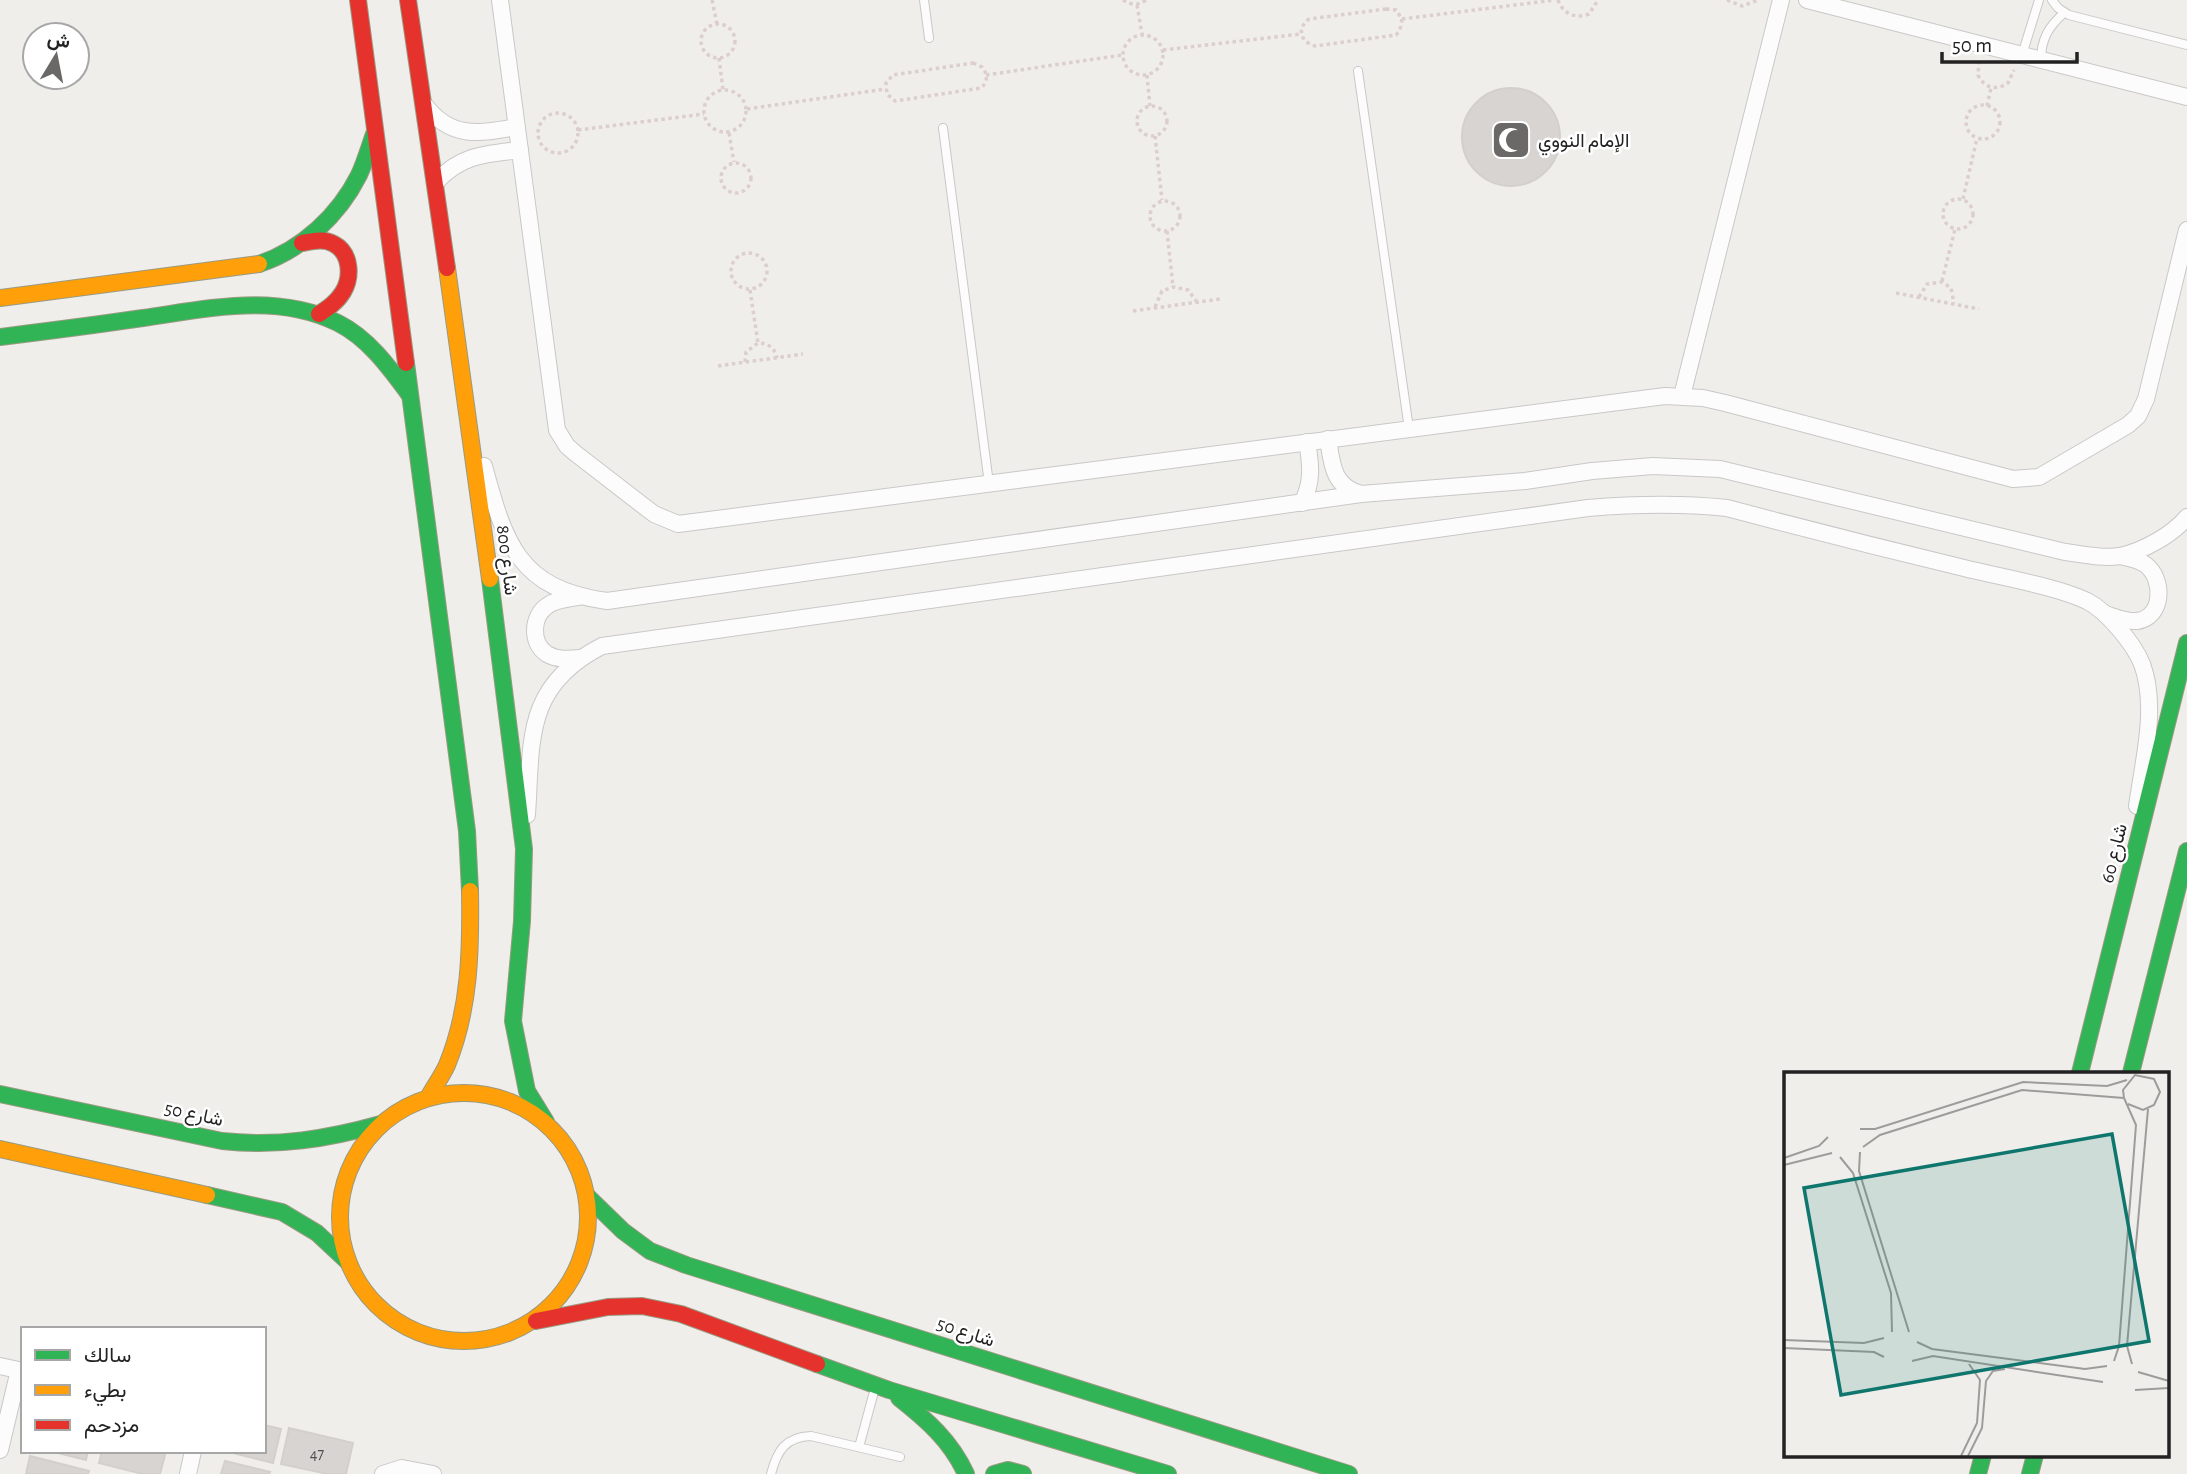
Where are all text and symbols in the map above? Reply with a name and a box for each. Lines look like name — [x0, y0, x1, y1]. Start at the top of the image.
north arrow — [21, 21, 91, 91]
scale bar — [1942, 21, 2077, 65]
text: ش — [46, 29, 72, 53]
text: 50 m — [1952, 35, 1992, 56]
mosque icon: الإمام النووي — [1490, 119, 1532, 161]
place label: الإمام النووي — [1538, 132, 1629, 156]
street label: شارع 800 — [491, 524, 520, 597]
street label: شارع 60 — [2098, 822, 2133, 885]
inset map — [1784, 1072, 2170, 1456]
street label: شارع 50 — [162, 1099, 225, 1132]
street label: شارع 50 — [934, 1314, 997, 1353]
legend — [21, 1327, 266, 1453]
text: سالك — [84, 1345, 131, 1366]
text: بطيء — [84, 1380, 127, 1407]
text: مزدحم — [84, 1415, 139, 1439]
house number: 47 — [310, 1446, 325, 1462]

